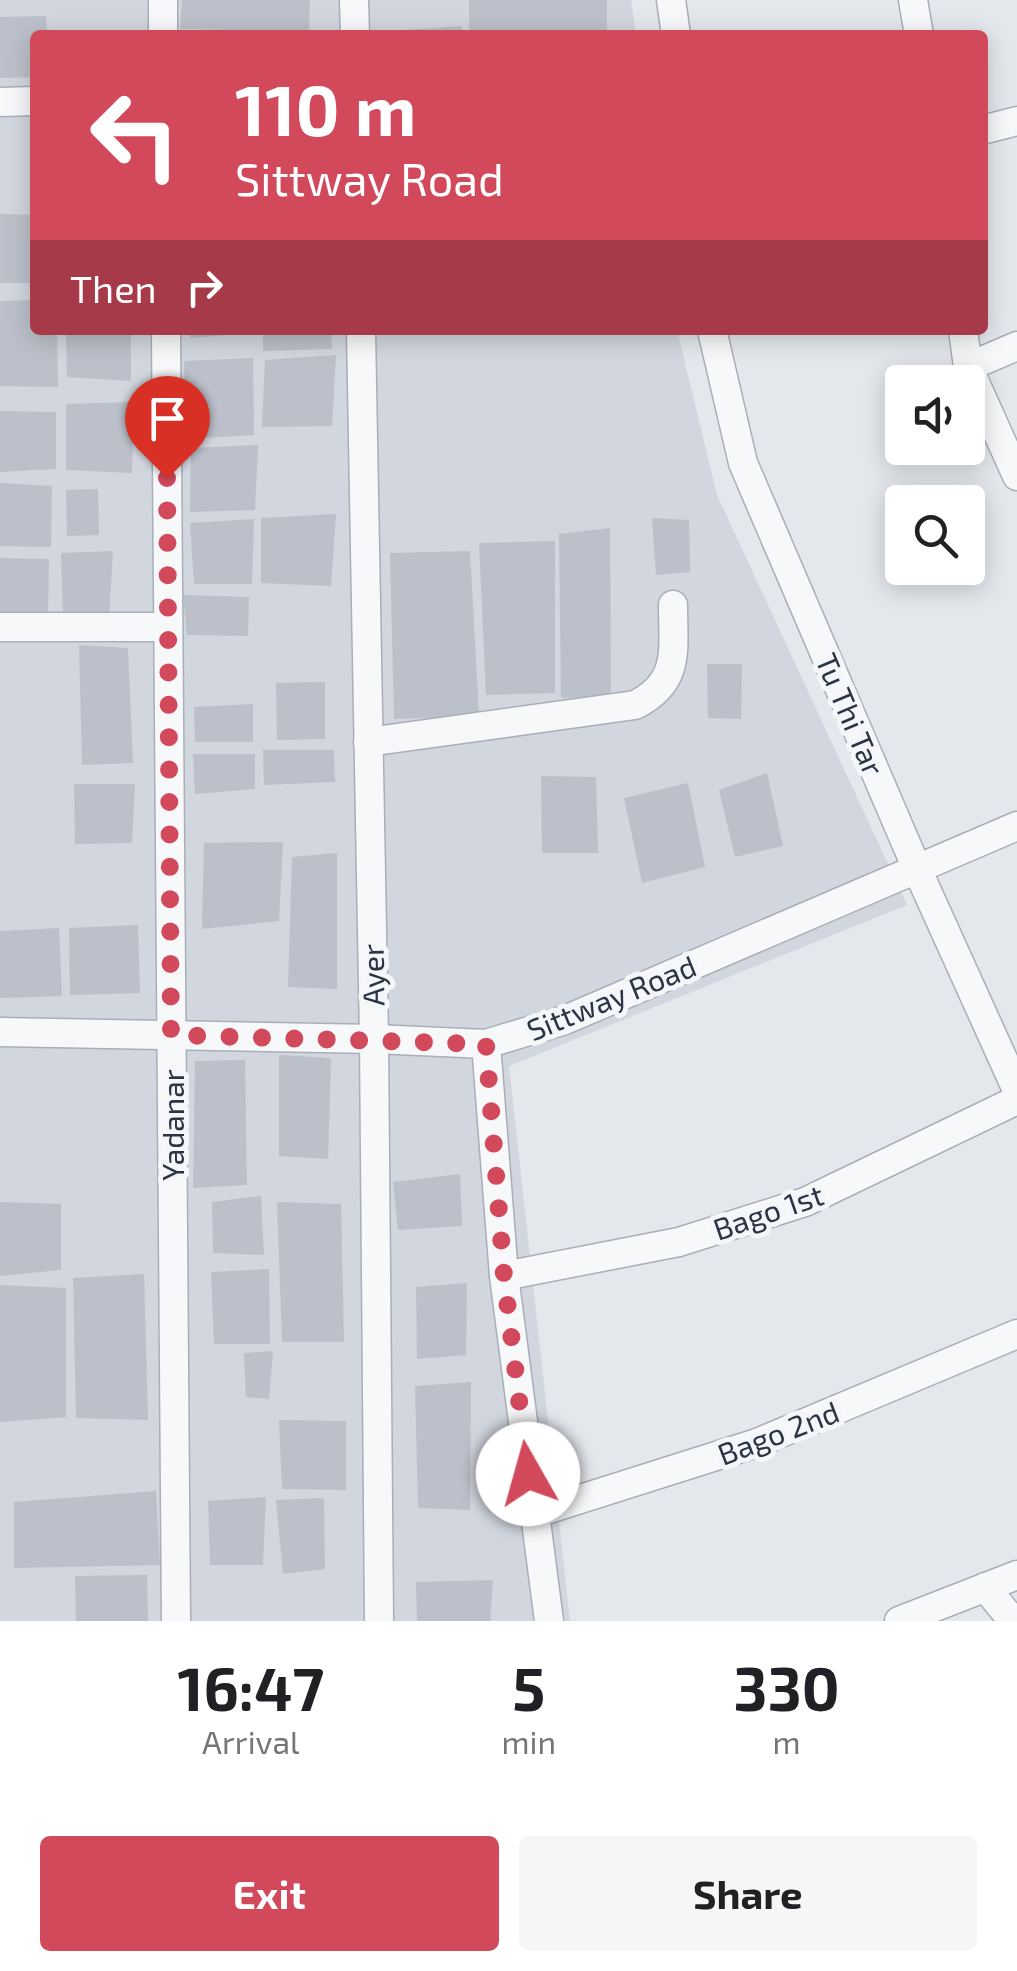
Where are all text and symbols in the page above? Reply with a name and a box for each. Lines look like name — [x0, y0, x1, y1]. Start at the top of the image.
text: 110 m — [235, 66, 416, 150]
icon: left — [70, 70, 200, 200]
text: Sittway Road — [235, 151, 504, 205]
icon: right — [177, 260, 232, 315]
text: Then — [70, 265, 157, 311]
map controls — [885, 365, 985, 585]
button: sound — [885, 365, 985, 465]
pin — [125, 376, 210, 479]
icon: arrive — [140, 391, 195, 446]
button: search — [885, 485, 985, 585]
street label: Tu Thi Tar — [809, 647, 893, 781]
street label: Ayer — [353, 944, 391, 1006]
street label: Sittway Road — [521, 947, 701, 1047]
street label: Yadanar — [154, 1069, 190, 1181]
street label: Bago 1st — [708, 1175, 828, 1247]
street label: Bago 2nd — [712, 1392, 844, 1472]
position arrow — [476, 1422, 580, 1526]
text: 16:47 — [177, 1651, 324, 1723]
text: 5 — [512, 1651, 545, 1723]
text: 330 — [734, 1651, 840, 1723]
text: Arrival — [202, 1722, 299, 1760]
text: min — [502, 1722, 556, 1760]
text: m — [773, 1722, 801, 1760]
button: Exit — [40, 1836, 499, 1951]
button: Share — [519, 1836, 977, 1951]

